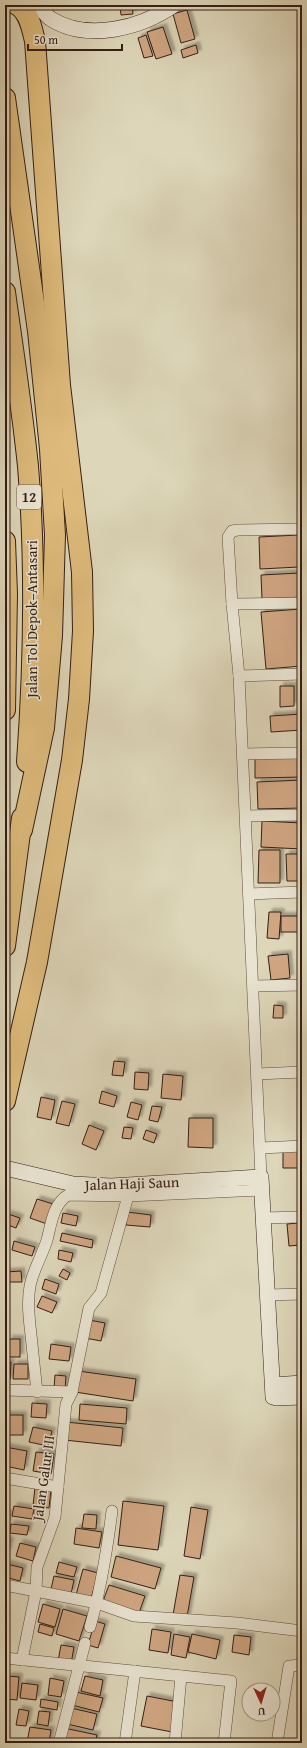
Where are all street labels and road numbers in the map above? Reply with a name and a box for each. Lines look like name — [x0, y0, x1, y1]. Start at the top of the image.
road number: 12 — [17, 485, 41, 509]
street label: Jalan Tol Depok–Antasari — [21, 540, 42, 700]
street label: Jalan Haji Saun — [82, 1171, 180, 1195]
street label: Jalan Galur III — [26, 1434, 59, 1524]

